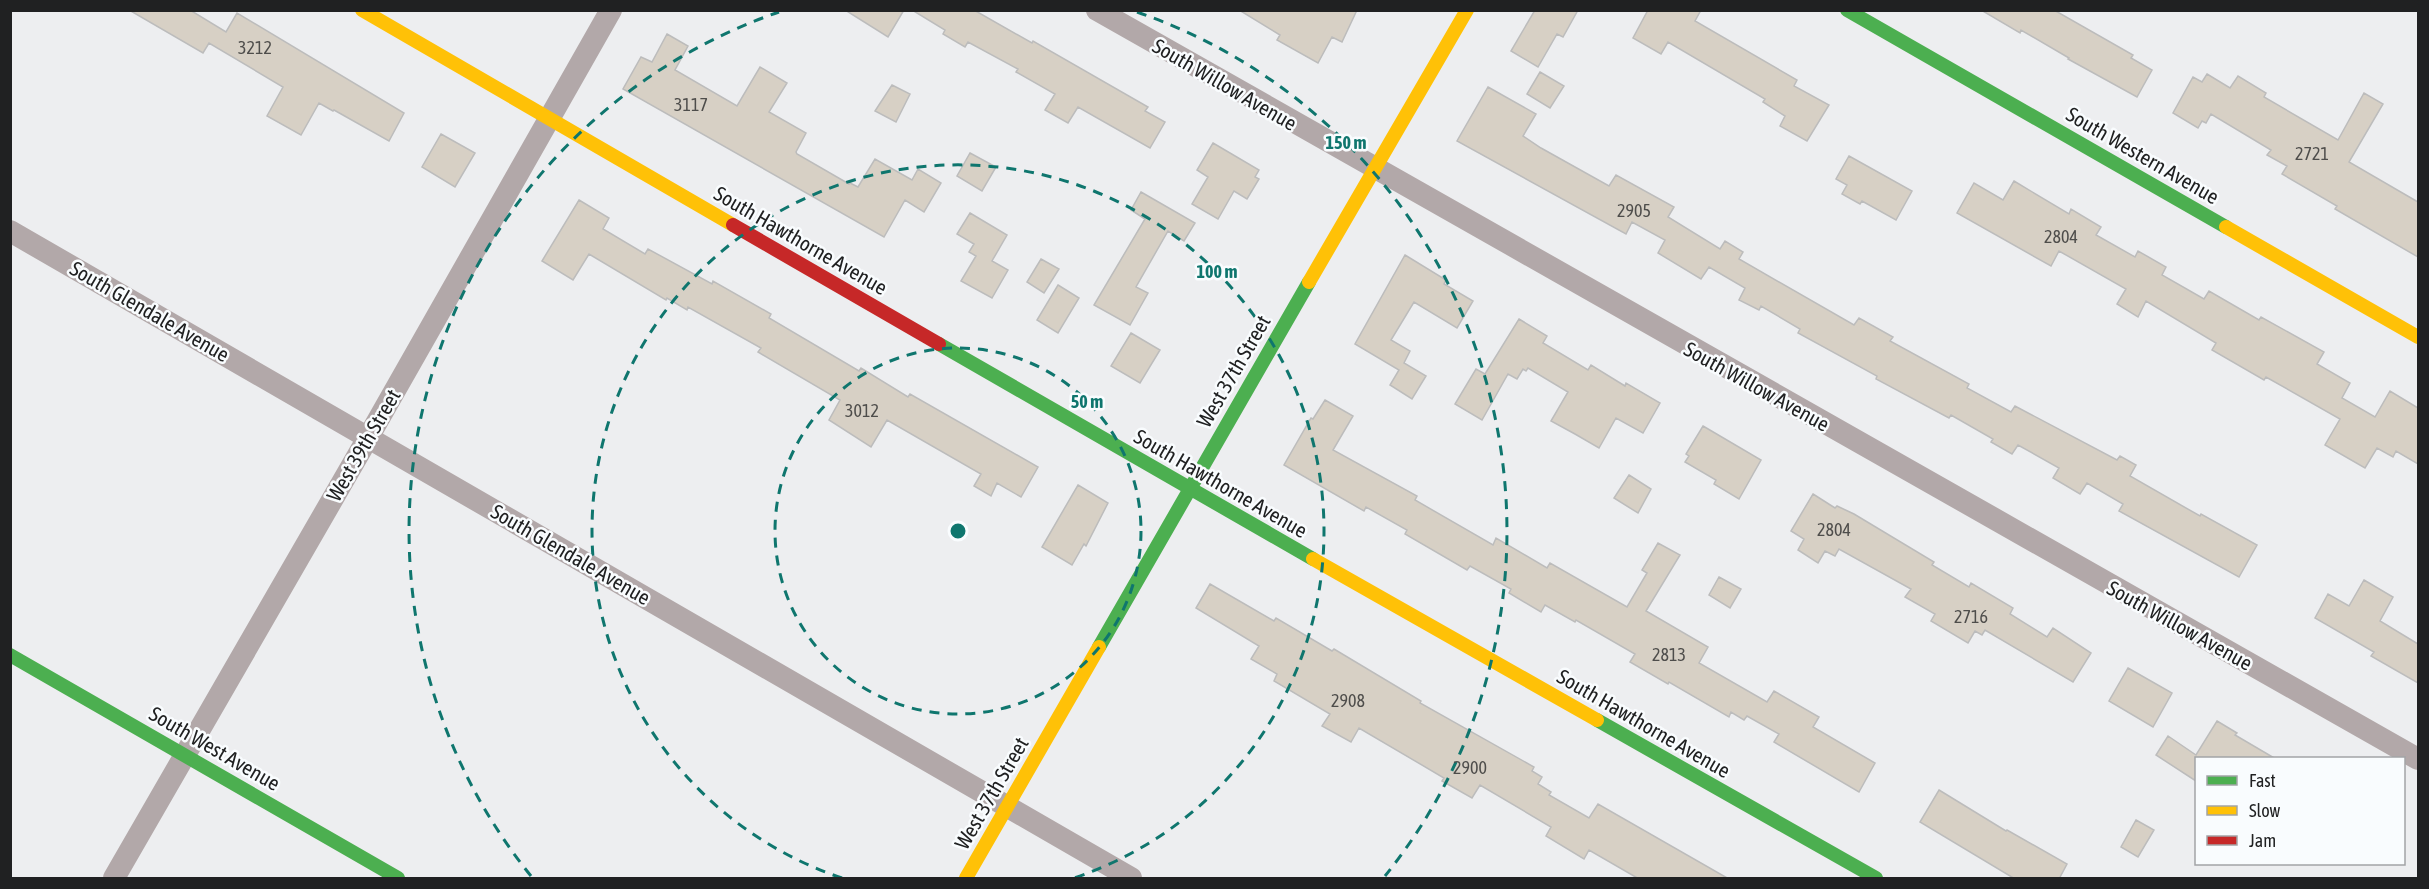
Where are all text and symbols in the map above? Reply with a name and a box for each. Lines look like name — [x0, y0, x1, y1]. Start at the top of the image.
street label: South Willow Avenue — [1149, 33, 1301, 135]
house number: 3212 — [238, 37, 272, 58]
house number: 3117 — [674, 94, 708, 115]
street label: South Western Avenue — [2062, 102, 2224, 208]
text: 150 m — [1326, 132, 1366, 153]
house number: 2721 — [2295, 143, 2329, 164]
street label: South Hawthorne Avenue — [710, 181, 892, 299]
house number: 2905 — [1617, 200, 1651, 221]
house number: 2804 — [2044, 226, 2078, 247]
street label: South Glendale Avenue — [66, 256, 234, 366]
text: 100 m — [1197, 261, 1237, 282]
street label: West 37th Street — [1191, 311, 1275, 431]
street label: South Willow Avenue — [1680, 336, 1834, 436]
street label: West 39th Street — [321, 385, 405, 505]
text: 50 m — [1071, 391, 1103, 412]
house number: 3012 — [845, 400, 879, 421]
street label: South Hawthorne Avenue — [1130, 424, 1312, 542]
street label: South Glendale Avenue — [487, 499, 655, 609]
house number: 2804 — [1817, 519, 1851, 540]
centre of rings — [948, 521, 968, 541]
street label: South Willow Avenue — [2103, 575, 2257, 675]
house number: 2716 — [1954, 606, 1988, 627]
house number: 2813 — [1652, 644, 1686, 665]
street label: South Hawthorne Avenue — [1553, 664, 1735, 782]
house number: 2908 — [1331, 690, 1365, 711]
street label: South West Avenue — [146, 701, 284, 795]
street label: West 37th Street — [949, 733, 1033, 853]
house number: 2900 — [1453, 757, 1487, 778]
legend — [2195, 757, 2405, 865]
text: Fast — [2249, 770, 2276, 791]
text: Slow — [2249, 800, 2280, 821]
text: Jam — [2249, 830, 2276, 851]

